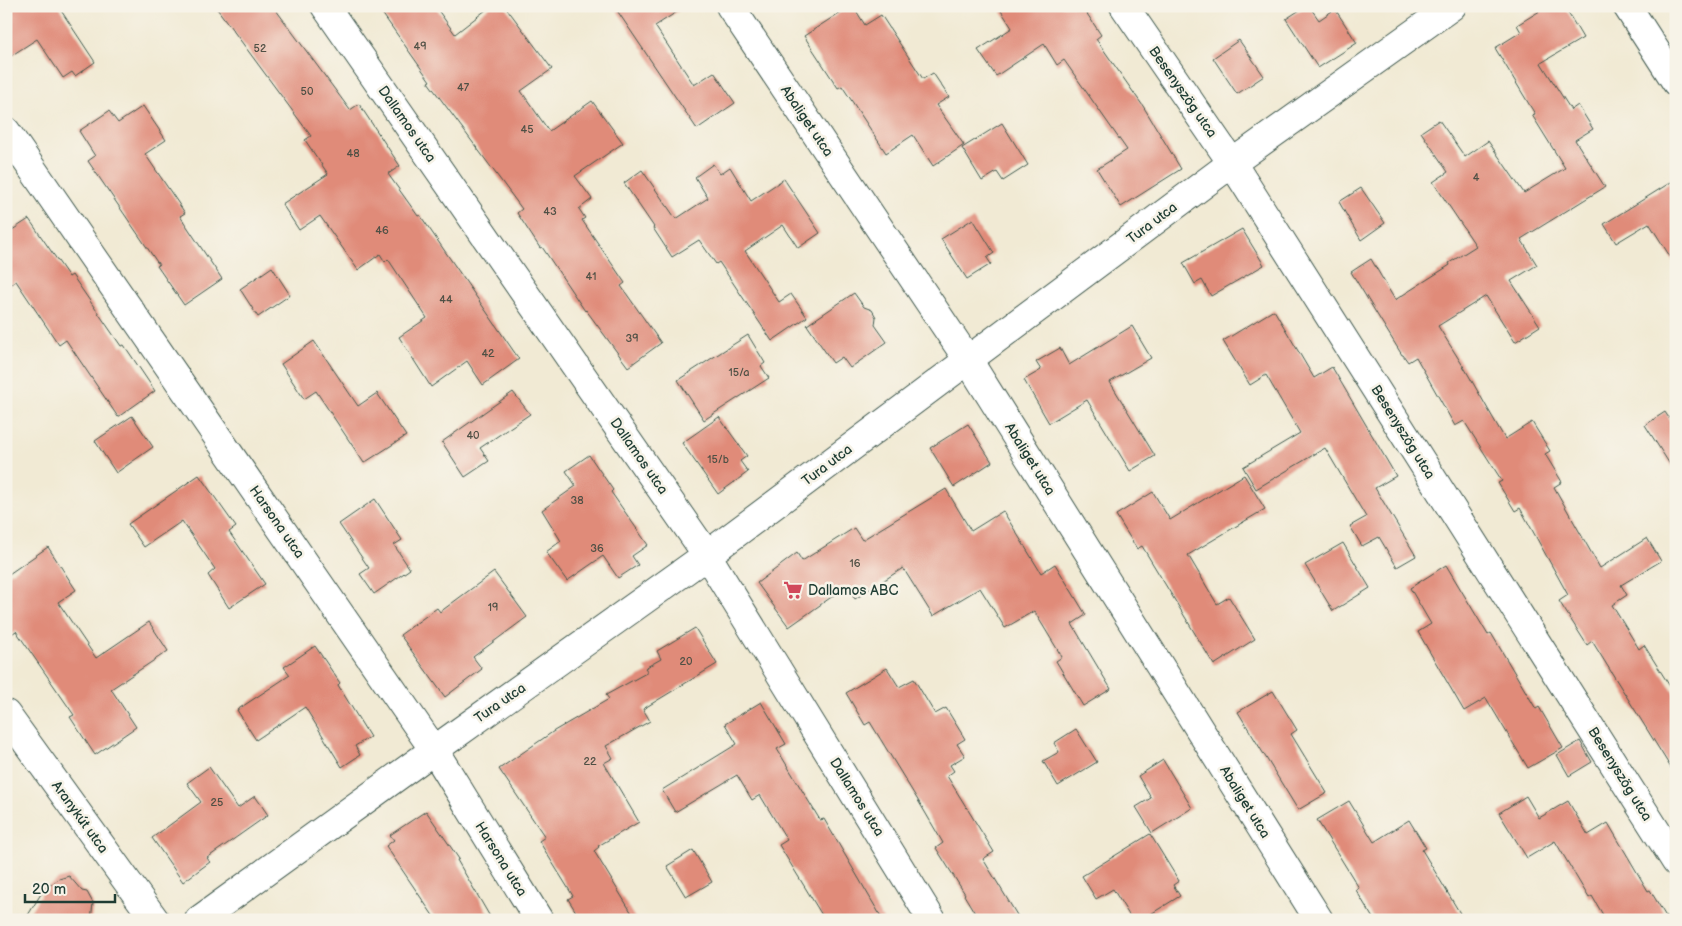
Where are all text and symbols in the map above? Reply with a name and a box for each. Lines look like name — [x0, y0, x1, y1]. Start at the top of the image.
house number: 49 — [413, 40, 427, 53]
house number: 52 — [254, 42, 267, 55]
street label: Besenyszög utca — [1145, 43, 1221, 141]
house number: 47 — [457, 81, 470, 94]
street label: Abaliget utca — [777, 82, 837, 160]
street label: Dallamos utca — [374, 83, 440, 166]
house number: 50 — [301, 85, 314, 98]
house number: 45 — [520, 123, 534, 136]
house number: 48 — [346, 147, 360, 160]
house number: 4 — [1473, 171, 1480, 184]
street label: Tura utca — [1123, 199, 1181, 247]
house number: 43 — [543, 205, 557, 218]
house number: 46 — [375, 224, 389, 237]
house number: 41 — [586, 270, 596, 283]
house number: 44 — [439, 293, 453, 306]
house number: 39 — [625, 332, 639, 345]
house number: 42 — [481, 347, 495, 360]
house number: 15/a — [728, 366, 750, 379]
street label: Besenyszög utca — [1367, 382, 1439, 482]
street label: Dallamos utca — [606, 415, 672, 498]
street label: Abaliget utca — [1001, 420, 1059, 498]
house number: 40 — [466, 429, 480, 442]
street label: Tura utca — [798, 441, 856, 489]
house number: 15/b — [707, 453, 729, 466]
street label: Harsona utca — [246, 482, 308, 562]
house number: 38 — [570, 494, 584, 507]
house number: 36 — [590, 542, 604, 555]
house number: 16 — [850, 557, 861, 570]
supermarket icon: Dallamos ABC — [782, 579, 804, 601]
place label: Dallamos ABC — [808, 582, 898, 599]
house number: 19 — [488, 601, 498, 614]
house number: 20 — [680, 655, 693, 668]
street label: Tura utca — [471, 679, 529, 727]
street label: Besenyszög utca — [1584, 724, 1656, 824]
house number: 22 — [584, 755, 597, 768]
street label: Dallamos utca — [826, 755, 888, 839]
street label: Abaliget utca — [1216, 763, 1274, 841]
street label: Aranykút utca — [48, 778, 112, 856]
house number: 25 — [211, 796, 223, 809]
street label: Harsona utca — [471, 819, 531, 899]
scale bar — [25, 871, 115, 903]
text: 20 m — [32, 880, 66, 899]

